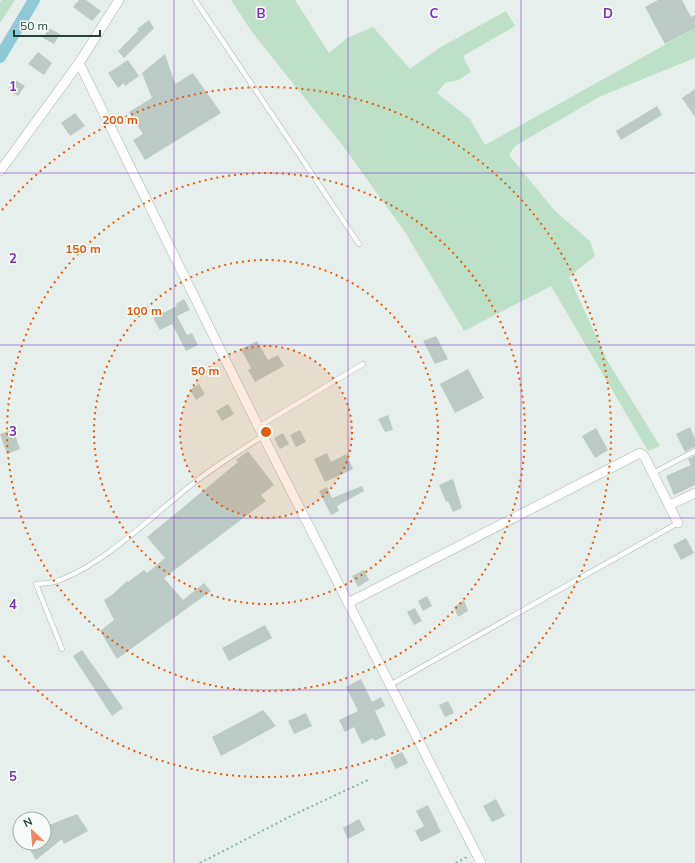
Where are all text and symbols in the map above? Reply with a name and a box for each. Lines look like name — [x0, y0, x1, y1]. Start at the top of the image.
text: B — [257, 5, 266, 21]
text: C — [430, 5, 439, 21]
text: D — [603, 5, 613, 21]
scale bar — [14, 12, 100, 38]
text: 50 m — [20, 18, 48, 33]
text: 1 — [9, 78, 17, 94]
text: 200 m — [102, 112, 138, 127]
text: 150 m — [65, 241, 101, 256]
text: 2 — [9, 250, 17, 266]
text: 100 m — [126, 303, 162, 318]
text: 50 m — [191, 363, 219, 378]
text: 3 — [9, 423, 17, 439]
centre of rings — [259, 425, 273, 439]
text: 4 — [9, 596, 17, 612]
text: 5 — [9, 768, 17, 784]
north arrow — [12, 811, 52, 851]
text: N — [21, 814, 34, 830]

